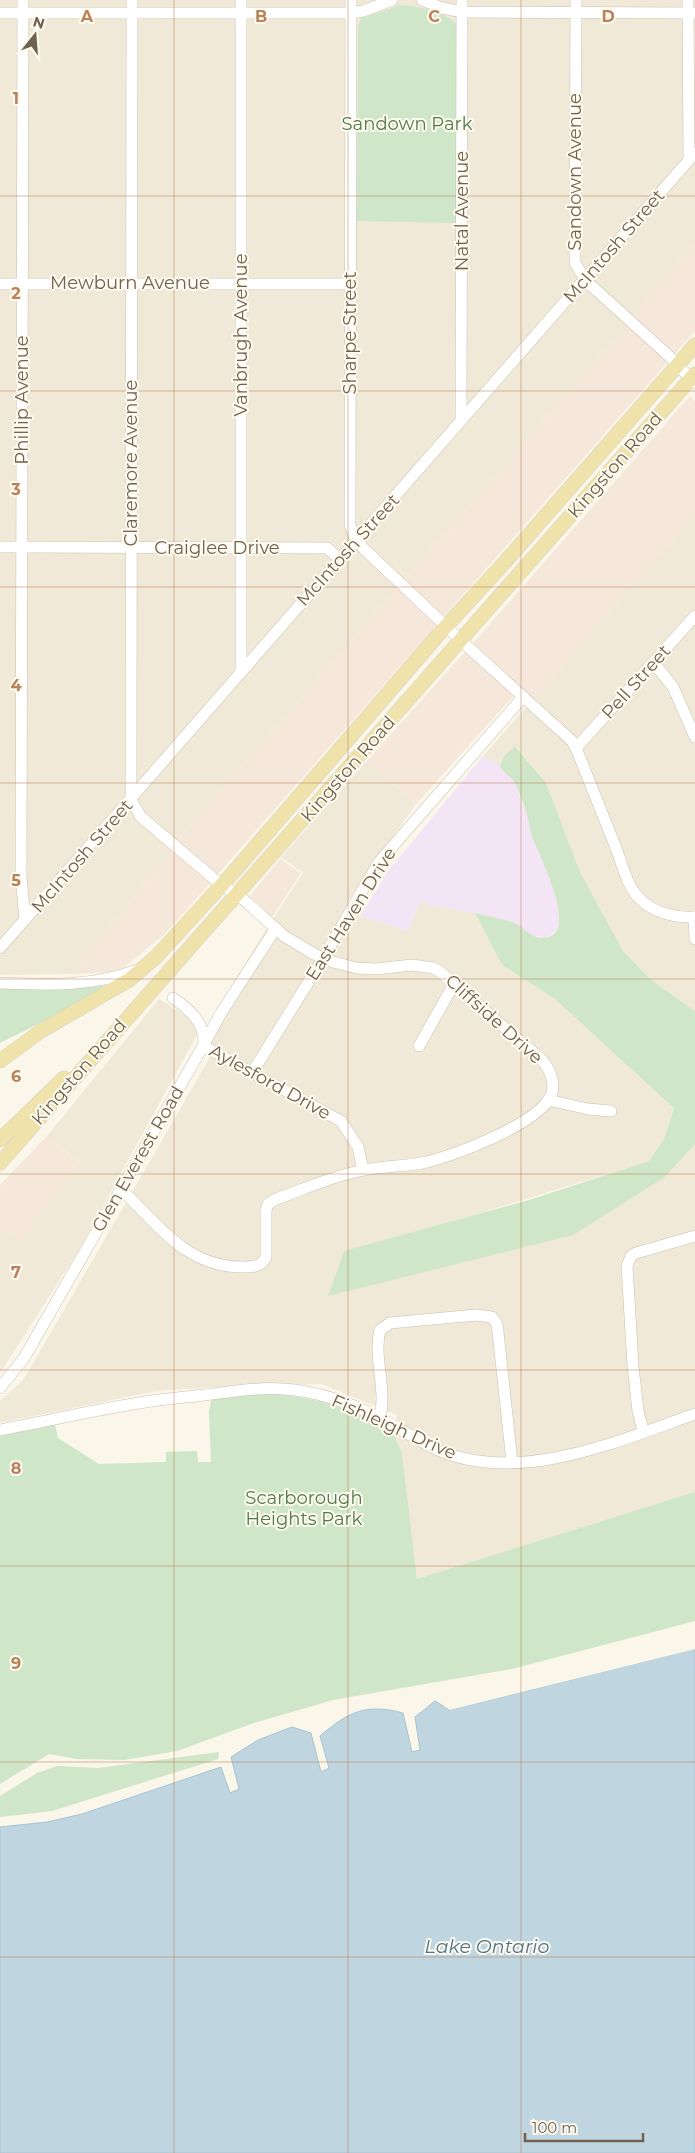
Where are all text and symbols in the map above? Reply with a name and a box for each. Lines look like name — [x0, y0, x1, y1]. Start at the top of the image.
text: A — [80, 7, 94, 26]
text: B — [255, 7, 267, 26]
text: C — [428, 7, 440, 26]
text: D — [601, 7, 615, 26]
north arrow — [10, 10, 60, 60]
text: N — [31, 12, 47, 33]
text: 1 — [13, 89, 19, 108]
street label: Sandown Avenue — [564, 93, 586, 251]
park label: Sandown Park — [342, 113, 473, 135]
street label: Natal Avenue — [451, 151, 473, 271]
street label: McIntosh Street — [559, 185, 669, 307]
street label: Vanbrugh Avenue — [230, 253, 252, 417]
street label: Sharpe Street — [339, 271, 361, 395]
street label: Mewburn Avenue — [50, 272, 210, 294]
text: 2 — [11, 284, 21, 303]
street label: Phillip Avenue — [11, 335, 33, 465]
street label: Claremore Avenue — [120, 379, 142, 546]
street label: Kingston Road — [563, 408, 667, 522]
text: 3 — [10, 480, 21, 499]
street label: McIntosh Street — [292, 489, 404, 611]
street label: Craiglee Drive — [154, 537, 280, 559]
street label: Pell Street — [597, 640, 675, 724]
text: 4 — [10, 676, 22, 695]
street label: Kingston Road — [296, 712, 400, 826]
street label: McIntosh Street — [27, 795, 137, 917]
street label: East Haven Drive — [301, 843, 401, 985]
text: 5 — [11, 871, 21, 890]
street label: Cliffside Drive — [441, 970, 547, 1068]
street label: Kingston Road — [27, 1015, 131, 1129]
street label: Aylesford Drive — [206, 1040, 334, 1124]
text: 6 — [11, 1067, 21, 1086]
street label: Glen Everest Road — [87, 1082, 189, 1236]
text: 7 — [11, 1263, 21, 1282]
street label: Fishleigh Drive — [328, 1390, 460, 1464]
text: 8 — [11, 1459, 21, 1478]
park label: Scarborough Heights Park — [245, 1487, 363, 1530]
text: 9 — [11, 1654, 21, 1673]
water label: Lake Ontario — [425, 1935, 549, 1958]
scale bar — [525, 2110, 642, 2142]
text: 100 m — [532, 2118, 577, 2137]

